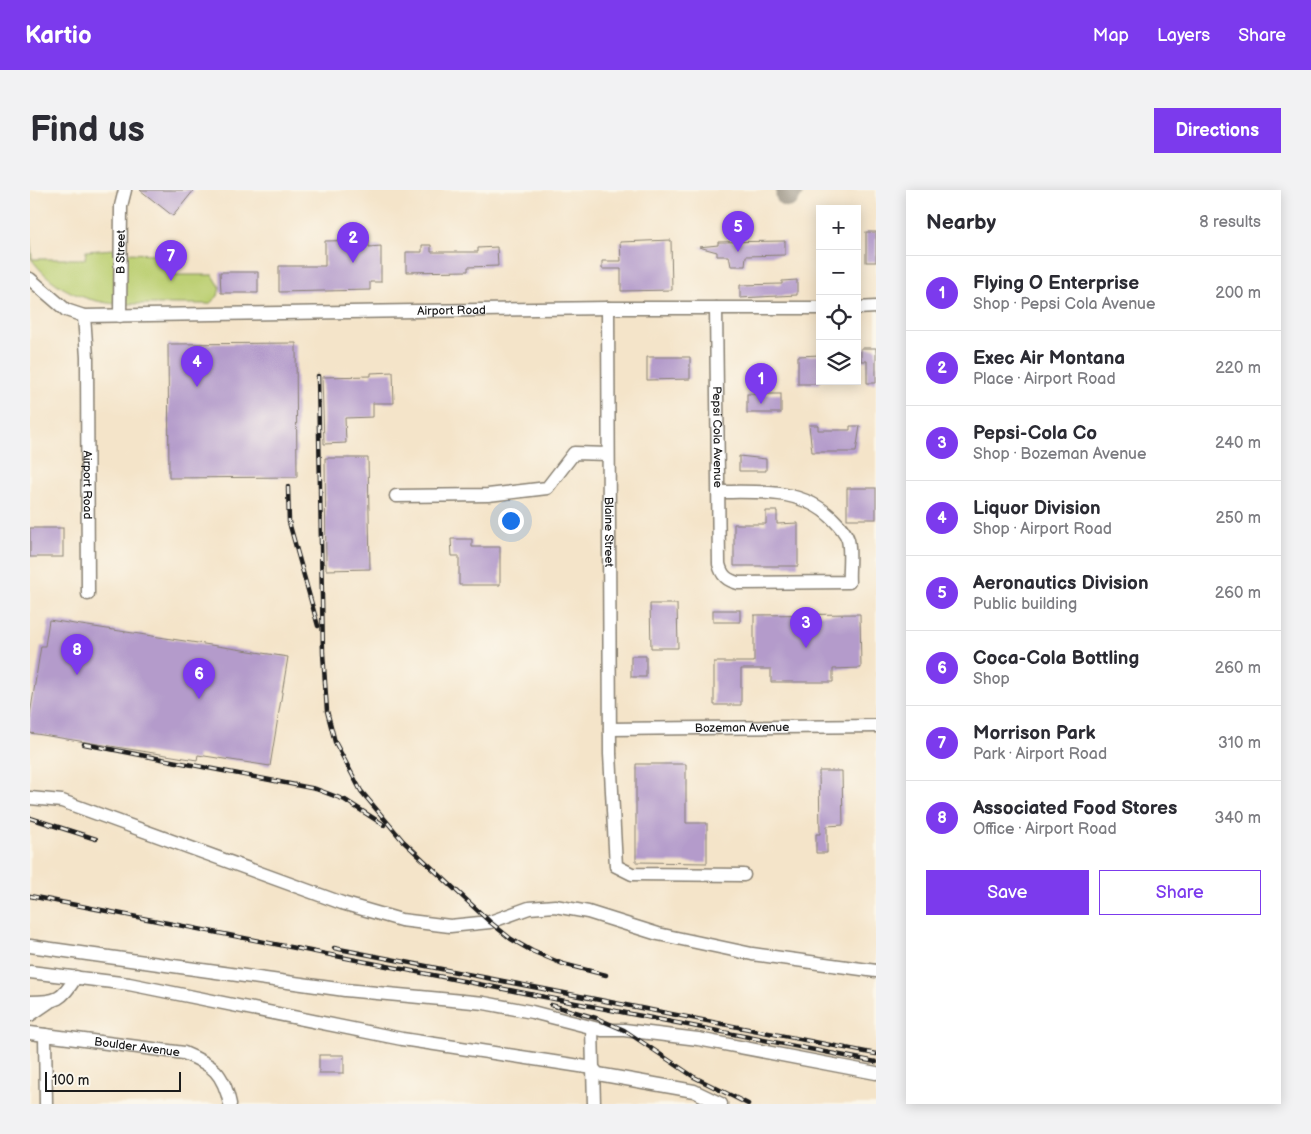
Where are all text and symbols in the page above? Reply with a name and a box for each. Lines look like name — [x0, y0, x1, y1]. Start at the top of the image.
text: Kartio — [25, 21, 92, 50]
text: Map — [1093, 25, 1129, 46]
text: Layers — [1157, 25, 1210, 46]
text: Share — [1238, 25, 1286, 46]
button: Directions — [1154, 108, 1281, 153]
text: Find us — [30, 109, 145, 152]
map controls — [816, 205, 861, 385]
button: + — [816, 205, 861, 250]
text: Nearby — [926, 210, 996, 235]
pin: 5 — [722, 211, 754, 252]
text: 8 results — [1199, 213, 1261, 232]
pin: 2 — [337, 222, 369, 263]
street label: B Street — [113, 230, 128, 274]
pin: 7 — [155, 240, 187, 281]
button: − — [816, 250, 861, 295]
text: Flying O Enterprise — [973, 272, 1139, 295]
text: 1 — [939, 284, 945, 303]
text: 200 m — [1215, 284, 1261, 303]
button: locate — [816, 295, 861, 340]
text: Shop · Pepsi Cola Avenue — [973, 295, 1156, 314]
street label: Airport Road — [417, 302, 486, 318]
button: layers — [816, 340, 861, 385]
pin: 4 — [181, 346, 213, 387]
text: Exec Air Montana — [973, 347, 1125, 370]
text: 2 — [937, 359, 947, 378]
text: 220 m — [1215, 359, 1261, 378]
pin: 1 — [745, 363, 777, 404]
text: Place · Airport Road — [973, 370, 1116, 389]
street label: Pepsi Cola Avenue — [709, 386, 726, 488]
text: Pepsi-Cola Co — [973, 422, 1097, 445]
text: 3 — [937, 434, 947, 453]
text: 240 m — [1215, 434, 1261, 453]
text: Shop · Bozeman Avenue — [973, 445, 1146, 464]
street label: Airport Road — [80, 450, 95, 519]
street label: Blaine Street — [601, 497, 617, 568]
text: Liquor Division — [973, 497, 1101, 520]
your location — [498, 508, 524, 534]
text: 4 — [937, 509, 947, 528]
text: 250 m — [1215, 509, 1261, 528]
text: Shop · Airport Road — [973, 520, 1112, 539]
text: Aeronautics Division — [973, 572, 1149, 595]
text: 5 — [937, 584, 947, 603]
text: 260 m — [1215, 584, 1261, 603]
text: Public building — [973, 595, 1077, 614]
pin: 3 — [790, 607, 822, 648]
pin: 8 — [61, 634, 93, 675]
text: Coca-Cola Bottling — [973, 647, 1139, 670]
pin: 6 — [183, 658, 215, 699]
text: 6 — [937, 659, 947, 678]
text: 260 m — [1215, 659, 1261, 678]
text: Shop — [973, 670, 1010, 689]
street label: Bozeman Avenue — [695, 719, 789, 736]
text: Morrison Park — [973, 722, 1095, 745]
text: 7 — [938, 734, 946, 753]
text: 310 m — [1218, 734, 1261, 753]
text: Park · Airport Road — [973, 745, 1107, 764]
text: Associated Food Stores — [973, 797, 1177, 820]
text: 8 — [937, 809, 947, 828]
text: 340 m — [1214, 809, 1261, 828]
text: Office · Airport Road — [973, 820, 1117, 839]
button: Save — [926, 870, 1089, 915]
button: Share — [1099, 870, 1261, 915]
street label: Boulder Avenue — [93, 1034, 181, 1060]
scale bar — [45, 1069, 181, 1092]
text: 100 m — [52, 1072, 89, 1089]

